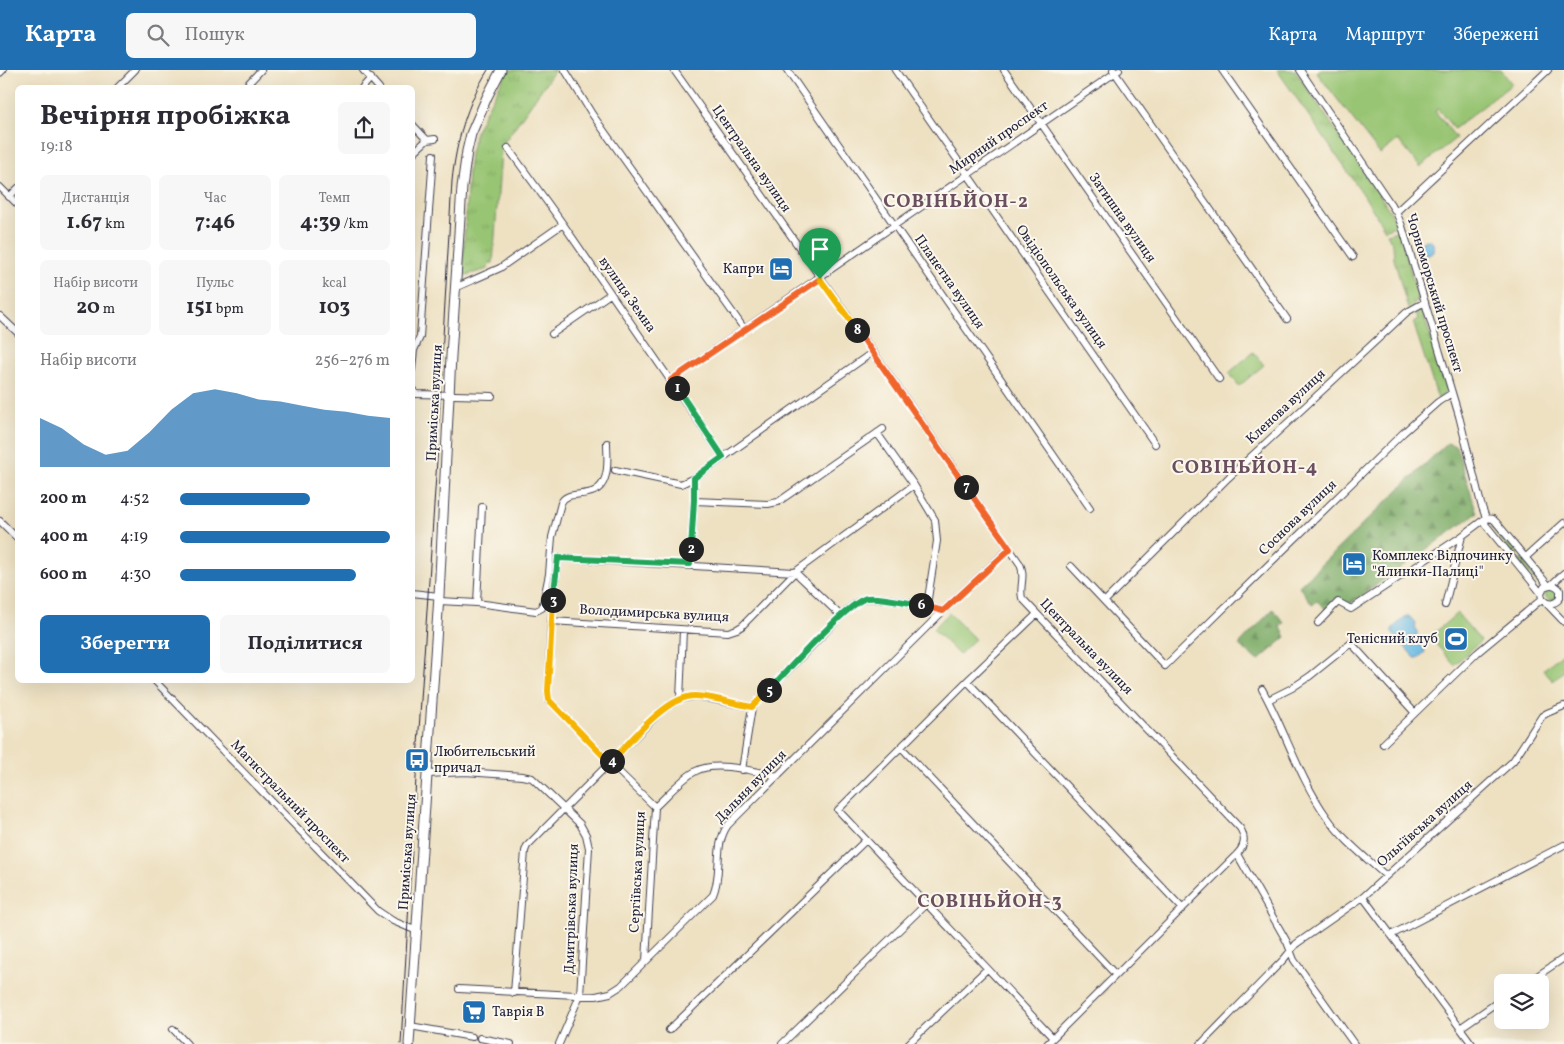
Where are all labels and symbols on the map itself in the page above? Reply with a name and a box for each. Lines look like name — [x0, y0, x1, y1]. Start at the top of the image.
street label: Мирний проспект — [946, 97, 1052, 179]
street label: Центральна вулиця — [707, 102, 795, 216]
street label: Затишна вулиця — [1084, 169, 1160, 267]
district label: СОВІНЬЙОН-2 — [883, 189, 1029, 215]
street label: Чорноморський проспект — [1401, 211, 1467, 375]
street label: Овідіопольська вулиця — [1011, 221, 1111, 353]
pin — [799, 228, 841, 279]
street label: Планетна вулиця — [909, 231, 989, 333]
street label: вулиця Земна — [594, 253, 660, 337]
hotel icon: Капри — [768, 256, 794, 282]
place label: Капри — [723, 260, 764, 279]
pin: 8 — [844, 318, 870, 342]
street label: Приміська вулиця — [422, 344, 448, 462]
street label: Кленова вулиця — [1242, 365, 1330, 449]
pin: 1 — [664, 376, 690, 400]
district label: СОВІНЬЙОН-4 — [1172, 455, 1318, 481]
pin: 7 — [954, 474, 978, 500]
street label: Соснова вулиця — [1255, 476, 1341, 560]
pin: 2 — [678, 536, 704, 562]
place label: Комплекс Відпочинку "Ялинки-Палиці" — [1372, 547, 1513, 582]
hotel icon: Комплекс Відпочинку "Ялинки-Палиці" — [1341, 551, 1367, 577]
pin: 3 — [540, 588, 566, 612]
pin: 6 — [908, 592, 934, 618]
street label: Центральна вулиця — [1035, 595, 1137, 699]
street label: Володимирська вулиця — [579, 601, 729, 627]
sports icon: Тенісний клуб — [1443, 626, 1469, 652]
place label: Тенісний клуб — [1347, 630, 1438, 649]
pin: 5 — [756, 678, 782, 702]
street label: Магистральний проспект — [226, 736, 354, 868]
place label: Любительський причал — [434, 743, 536, 778]
street label: Дальня вулиця — [711, 746, 791, 828]
bus stop icon: Любительський причал — [404, 747, 430, 773]
pin: 4 — [600, 748, 624, 774]
street label: Ольгіївська вулиця — [1373, 776, 1477, 872]
street label: Приміська вулиця — [394, 793, 422, 911]
street label: Сергіївська вулиця — [625, 811, 651, 933]
street label: Дмитрівська вулиця — [560, 843, 584, 975]
district label: СОВІНЬЙОН-3 — [917, 889, 1063, 915]
supermarket icon: Таврія В — [461, 999, 487, 1025]
place label: Таврія В — [492, 1003, 544, 1022]

